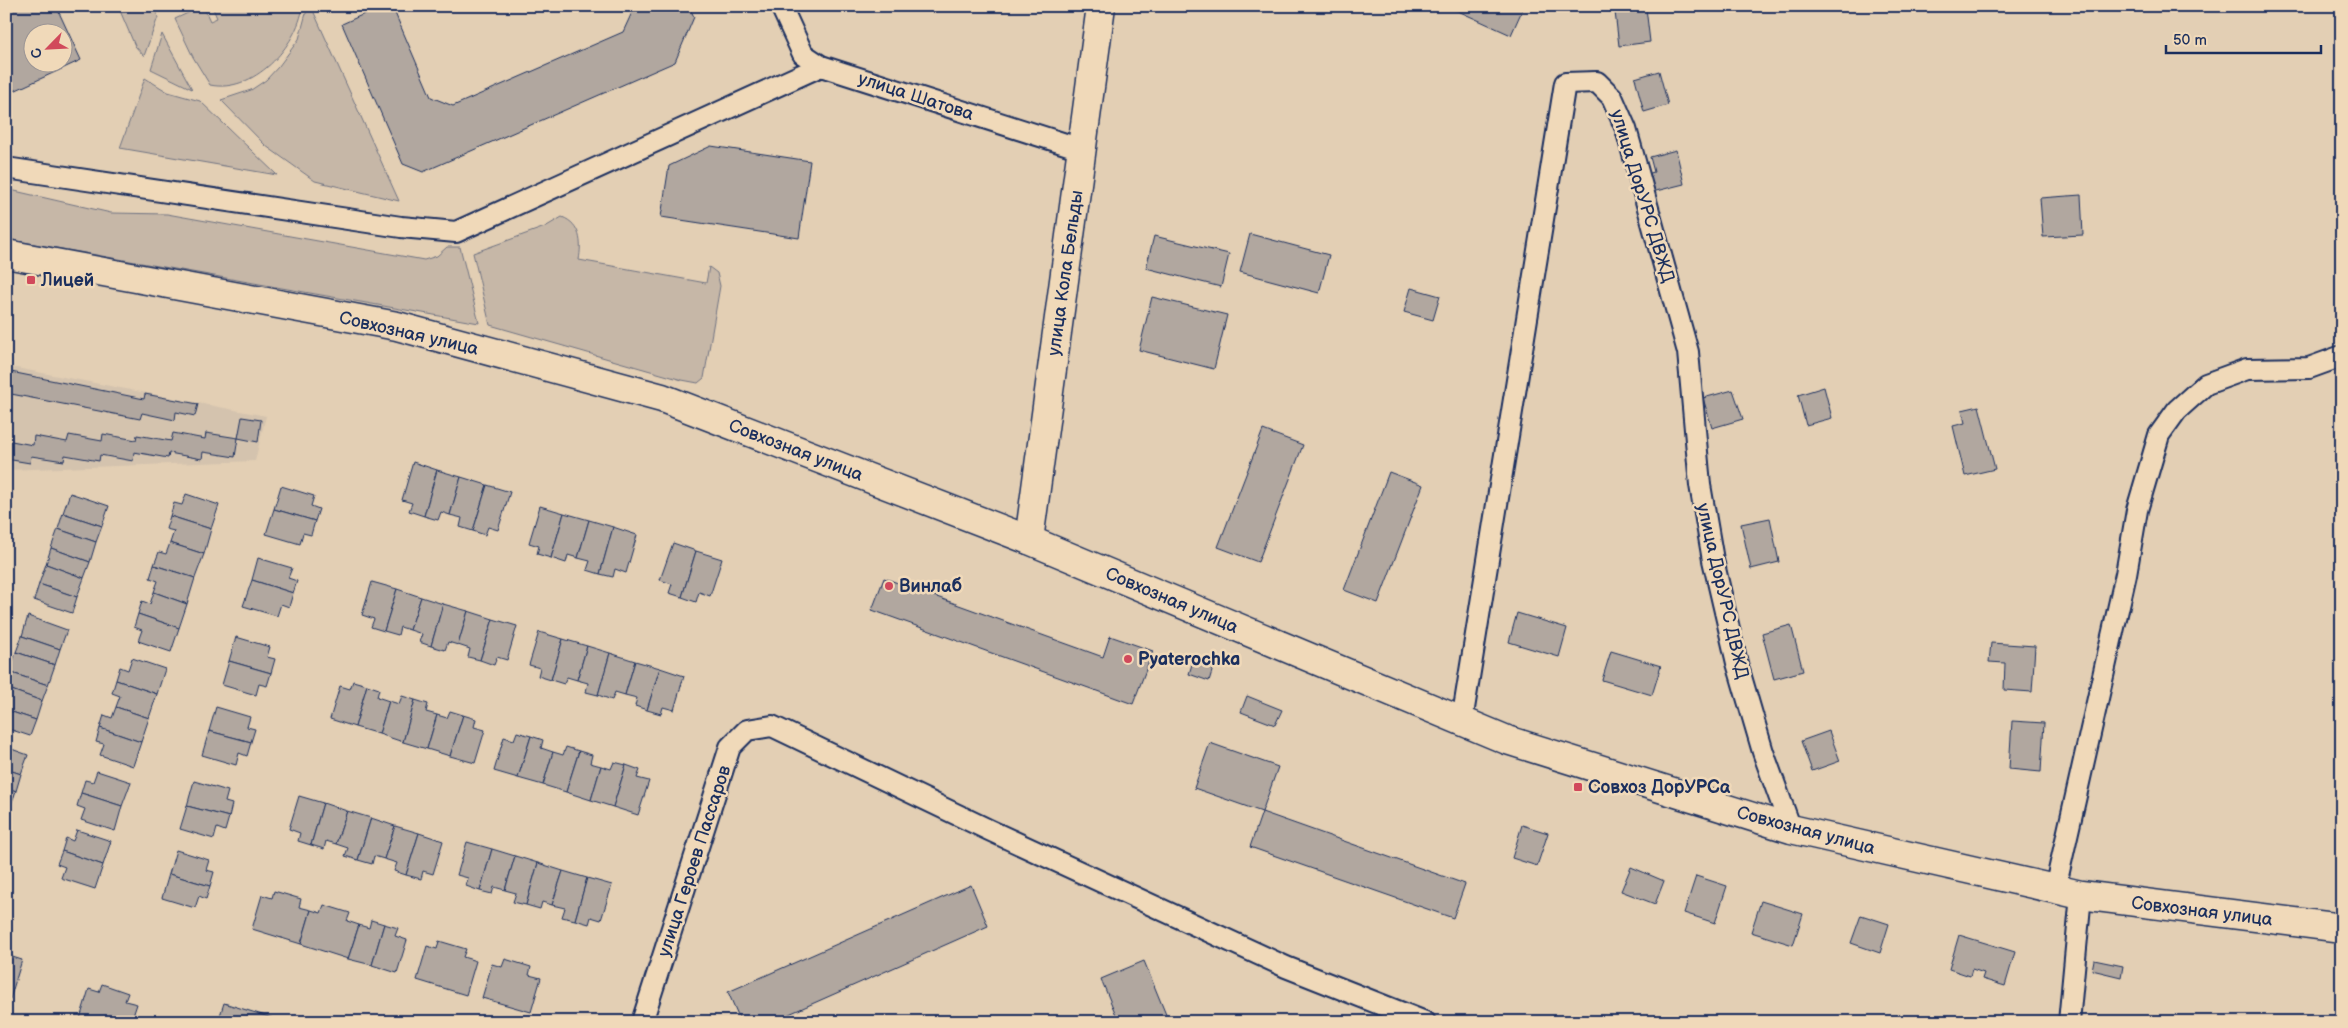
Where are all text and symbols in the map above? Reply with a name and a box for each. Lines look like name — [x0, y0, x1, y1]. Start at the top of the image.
north arrow — [22, 22, 72, 72]
scale bar — [2166, 22, 2320, 54]
text: 50 m — [2173, 31, 2207, 50]
text: С — [27, 45, 46, 61]
street label: улица Шатова — [855, 68, 977, 125]
street label: улица ДорУРС ДВЖД — [1606, 107, 1679, 285]
street label: улица Кола Бельды — [1043, 189, 1087, 357]
place label: Лицей — [40, 270, 94, 291]
marker: Лицей — [25, 274, 37, 286]
street label: Совхозная улица — [337, 307, 481, 360]
street label: Совхозная улица — [726, 415, 866, 486]
street label: улица ДорУРС ДВЖД — [1692, 501, 1753, 681]
street label: Совхозная улица — [1102, 563, 1242, 638]
place label: Винлаб — [899, 576, 962, 597]
marker: Винлаб — [883, 580, 895, 592]
place label: Pyaterochka — [1138, 649, 1240, 670]
marker: Pyaterochka — [1122, 653, 1134, 665]
street label: улица Героев Пассаров — [654, 762, 736, 959]
place label: Совхоз ДорУPCа — [1588, 777, 1731, 798]
marker: Совхоз ДорУPCа — [1572, 781, 1584, 793]
street label: Совхозная улица — [1734, 802, 1878, 859]
street label: Совхозная улица — [2130, 892, 2274, 931]

